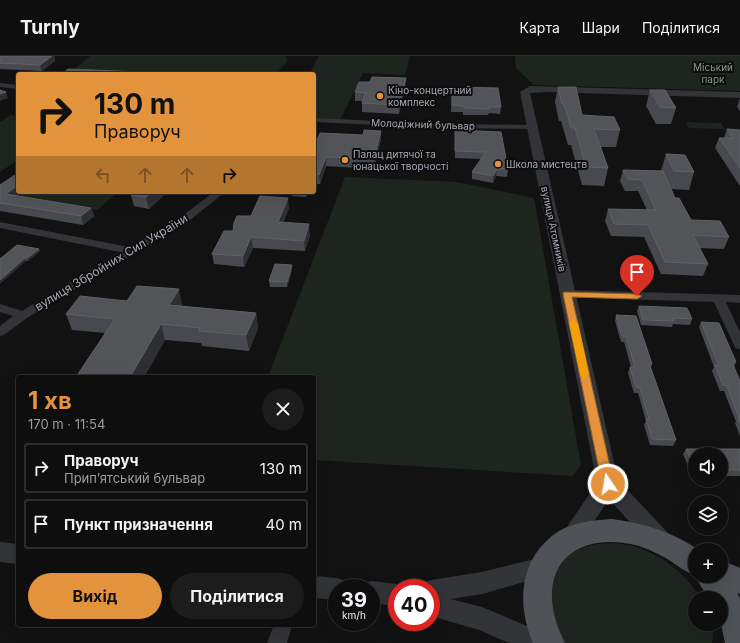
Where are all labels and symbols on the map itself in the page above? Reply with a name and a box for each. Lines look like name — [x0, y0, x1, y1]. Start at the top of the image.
park label: Міський парк — [693, 61, 733, 85]
place label: Кіно-концертний комплекс — [388, 84, 471, 108]
marker: Кіно-концертний комплекс — [375, 91, 385, 101]
street label: Молодіжний бульвар — [371, 116, 475, 132]
place label: Палац дитячої та юнацької творчості — [353, 148, 448, 172]
marker: Палац дитячої та юнацької творчості — [340, 155, 350, 165]
place label: Школа мистецтв — [506, 158, 587, 170]
marker: Школа мистецтв — [493, 159, 503, 169]
street label: вулиця Атомників — [539, 185, 569, 273]
street label: вулиця Збройних Сил України — [32, 210, 190, 314]
pin — [620, 255, 654, 296]
position arrow — [587, 463, 629, 505]
speed limit sign: 40 — [388, 579, 440, 631]

